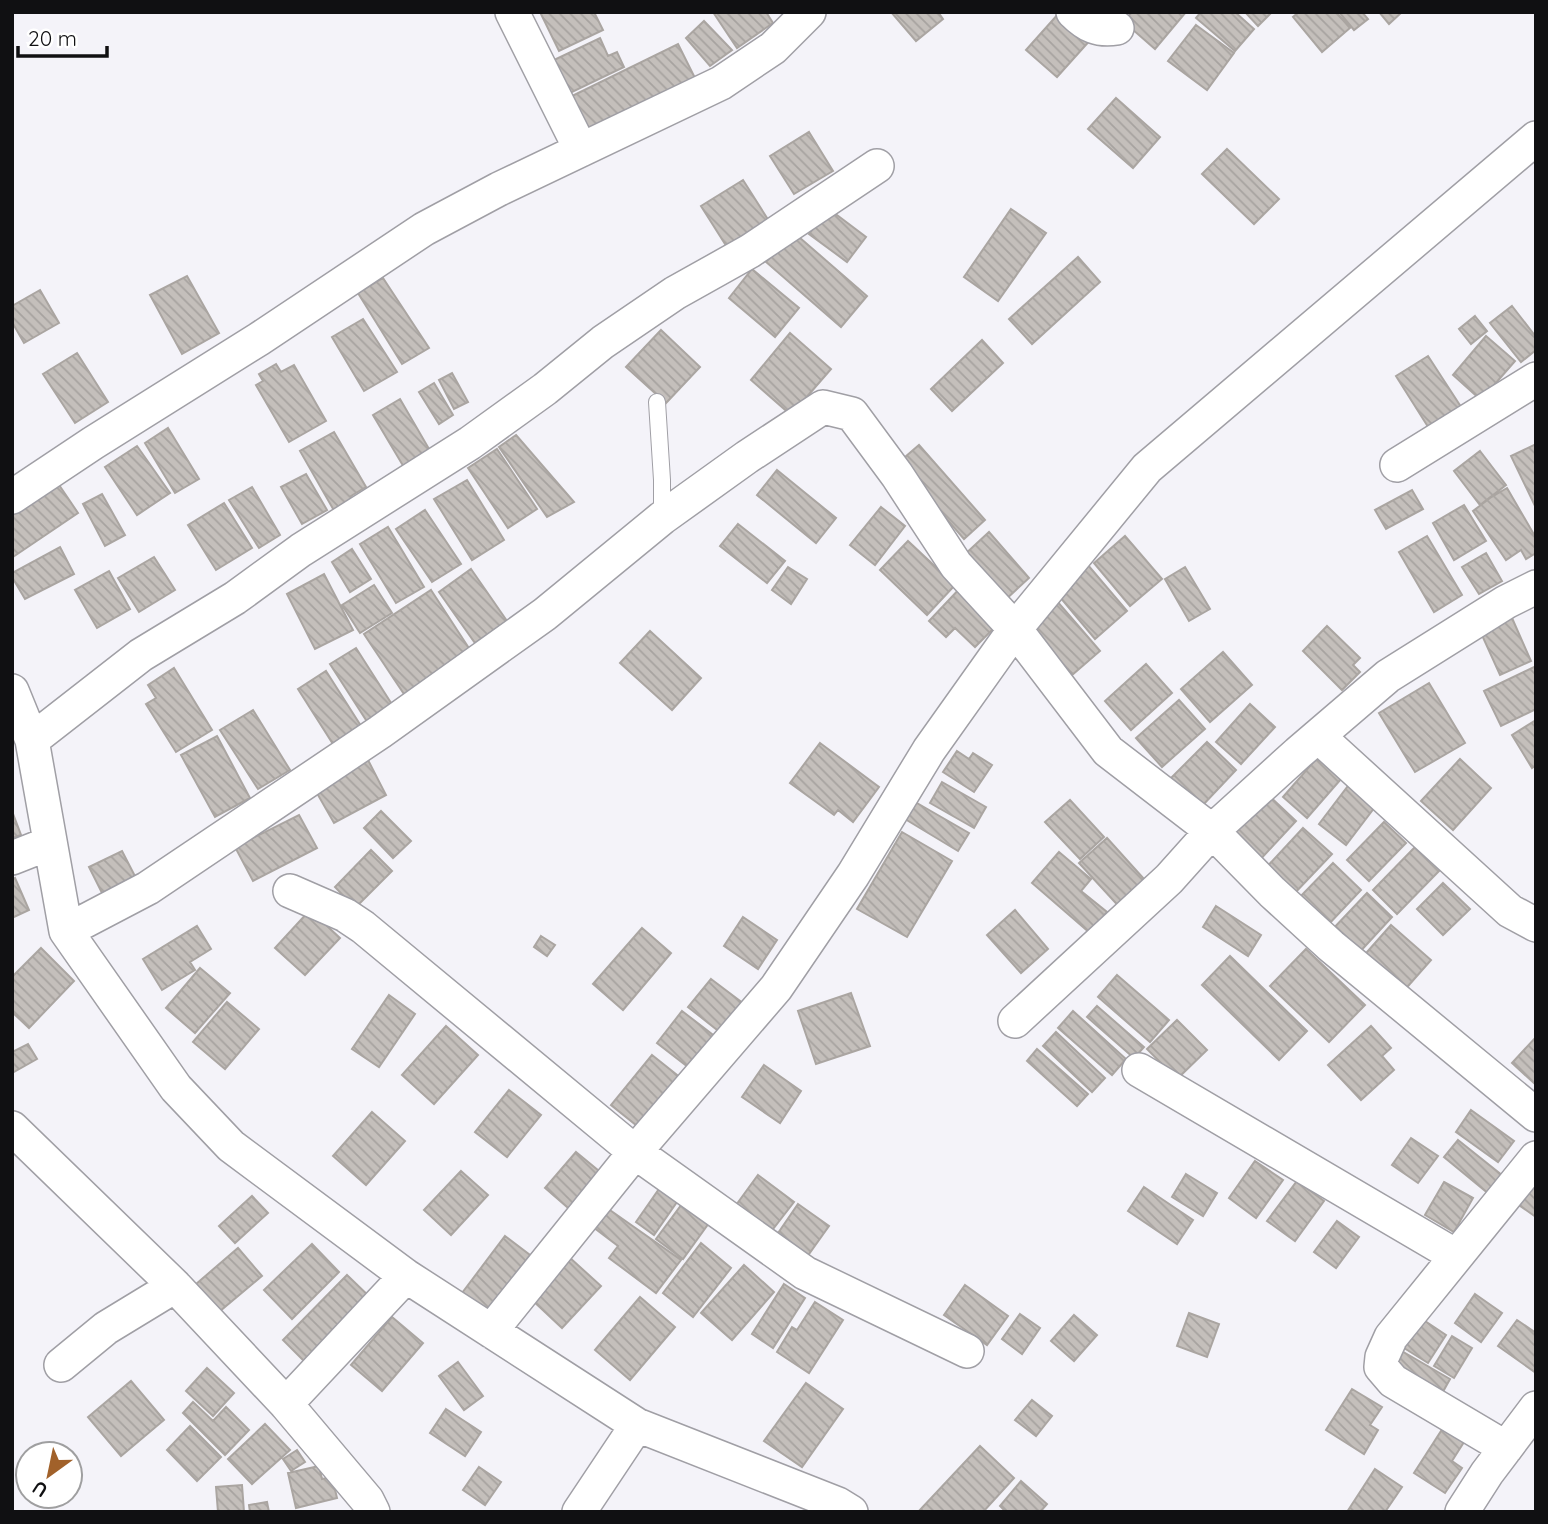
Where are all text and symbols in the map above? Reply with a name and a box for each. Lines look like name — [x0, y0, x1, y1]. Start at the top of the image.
scale bar — [18, 14, 107, 58]
text: 20 m — [28, 25, 77, 51]
north arrow — [14, 1440, 84, 1510]
text: U — [28, 1476, 52, 1503]

